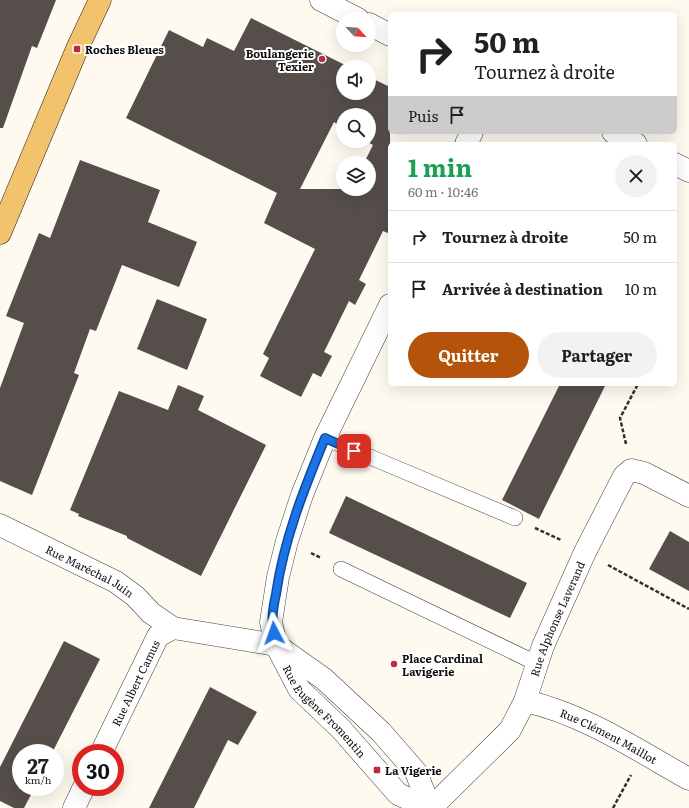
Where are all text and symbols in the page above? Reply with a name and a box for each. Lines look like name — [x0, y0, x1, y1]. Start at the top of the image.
north arrow — [336, 12, 376, 52]
map controls — [336, 12, 376, 196]
text: 50 m — [474, 20, 540, 62]
icon: right — [408, 28, 460, 80]
place label: Roches Bleues — [85, 41, 164, 57]
marker: Roches Bleues — [72, 44, 82, 54]
place label: Boulangerie Texier — [246, 45, 314, 74]
marker: Boulangerie Texier — [317, 54, 327, 64]
text: Tournez à droite — [474, 58, 615, 85]
button: sound — [336, 60, 376, 100]
text: Puis — [408, 104, 438, 127]
icon: arrive — [446, 104, 468, 126]
button: search — [336, 108, 376, 148]
text: 1 min — [408, 149, 472, 184]
button: close — [615, 155, 657, 197]
button: layers — [336, 156, 376, 196]
text: 60 m · 10:46 — [408, 182, 478, 201]
text: Tournez à droite — [442, 225, 568, 248]
text: 50 m — [623, 225, 657, 248]
icon: right — [408, 226, 430, 248]
text: Arrivée à destination — [442, 277, 603, 300]
text: 10 m — [625, 277, 657, 300]
icon: arrive — [408, 278, 430, 300]
button: Quitter — [408, 332, 529, 378]
button: Partager — [537, 332, 657, 378]
pin — [337, 434, 371, 468]
icon: arrive — [343, 440, 365, 462]
street label: Rue Maréchal Juin — [43, 541, 138, 601]
street label: Rue Alphonse Laverand — [526, 558, 588, 678]
position arrow — [253, 612, 295, 654]
street label: Rue Albert Camus — [107, 637, 163, 729]
place label: Place Cardinal Lavigerie — [402, 650, 483, 679]
marker: Place Cardinal Lavigerie — [389, 659, 399, 669]
street label: Rue Eugène Fromentin — [280, 662, 370, 761]
street label: Rue Clément Maillot — [558, 704, 661, 767]
speed limit sign: 30 — [72, 744, 124, 796]
text: 27 — [27, 750, 49, 780]
place label: La Vigerie — [385, 762, 442, 778]
marker: La Vigerie — [372, 765, 382, 775]
text: km/h — [25, 772, 51, 787]

